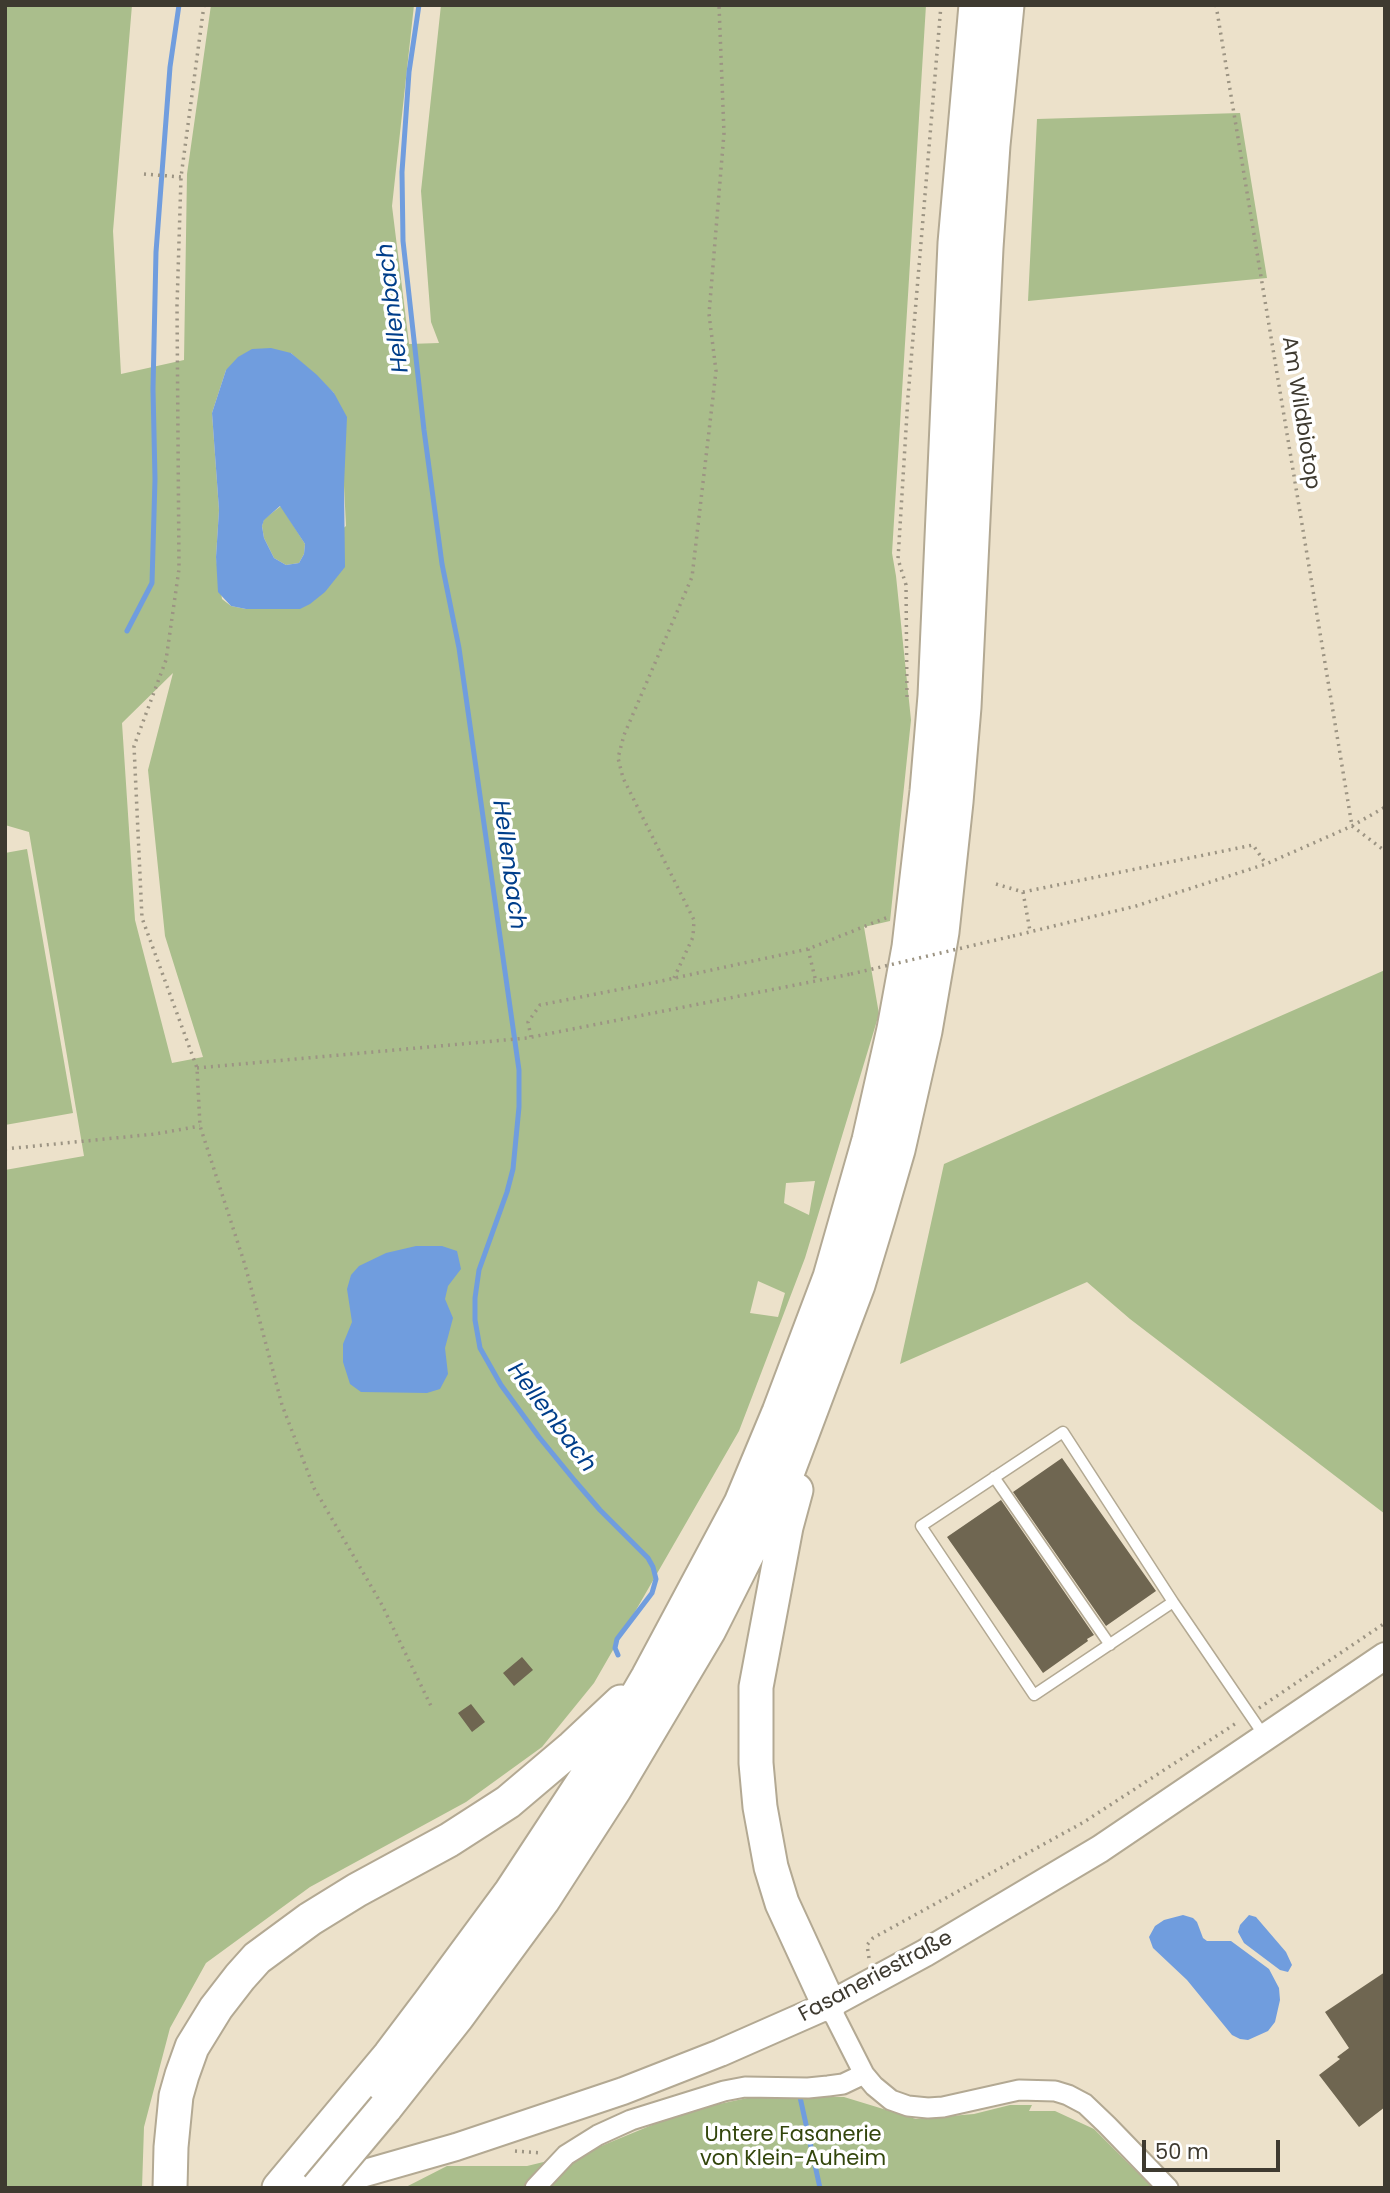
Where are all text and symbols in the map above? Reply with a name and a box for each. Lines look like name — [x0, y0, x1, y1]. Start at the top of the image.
water label: Hellenbach — [372, 242, 416, 374]
street label: Am Wildbiotop — [1275, 335, 1325, 491]
water label: Hellenbach — [485, 799, 531, 931]
water label: Hellenbach — [501, 1358, 601, 1478]
street label: Fasaneriestraße — [795, 1926, 957, 2028]
park label: Untere Fasanerie von Klein-Auheim — [700, 2123, 886, 2173]
scale bar — [1145, 2126, 1283, 2170]
text: 50 m — [1155, 2137, 1209, 2166]

